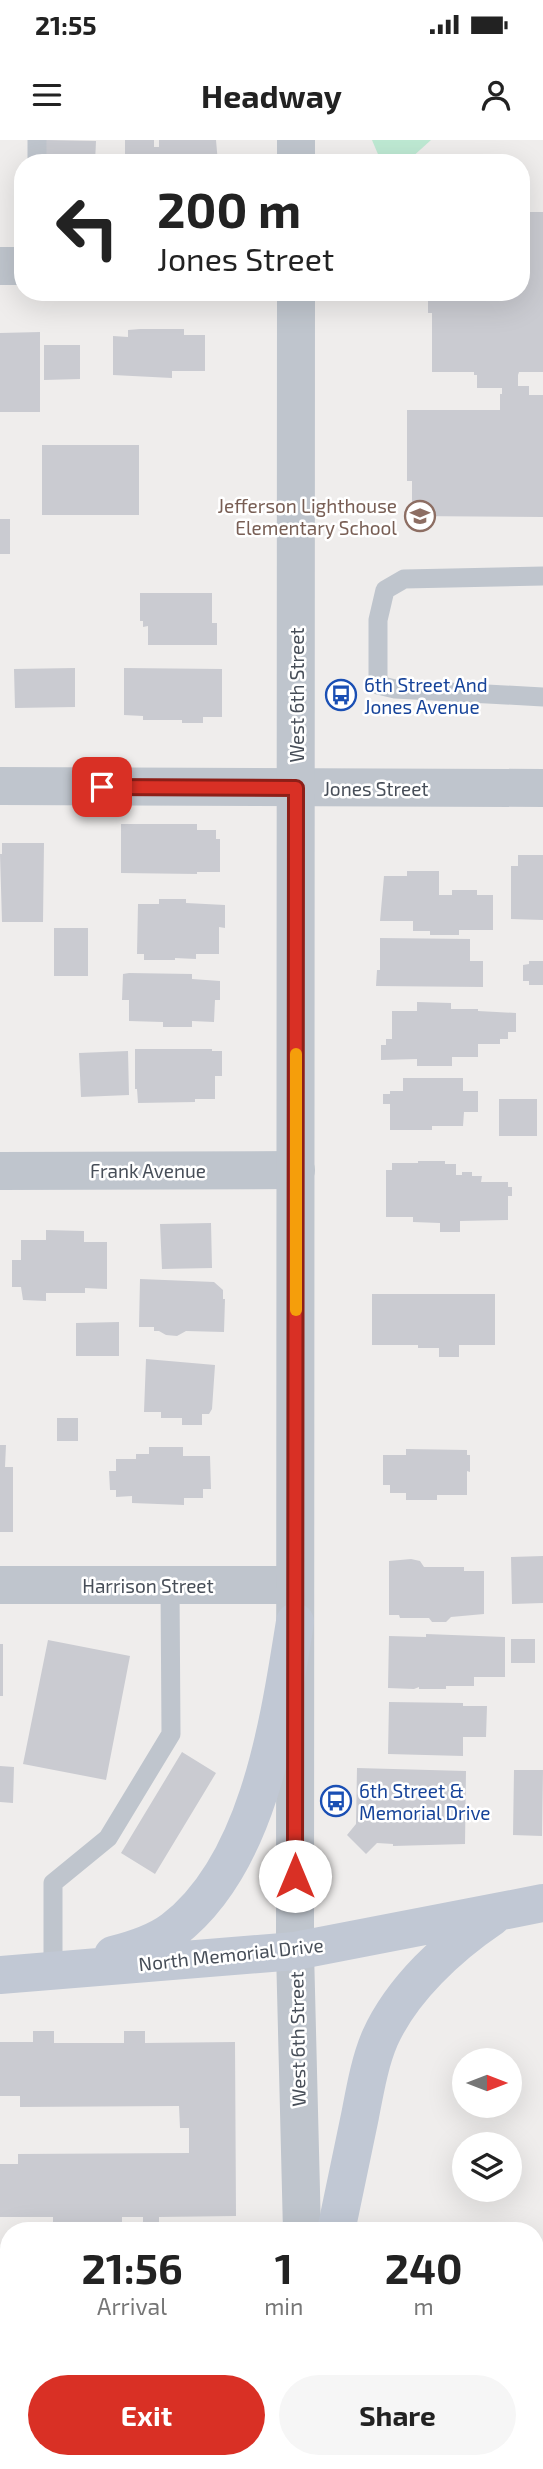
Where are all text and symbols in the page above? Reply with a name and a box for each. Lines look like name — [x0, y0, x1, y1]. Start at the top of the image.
text: 21:55 — [35, 9, 97, 40]
icon: menu — [28, 76, 66, 114]
text: Headway — [201, 76, 342, 114]
icon: person — [477, 76, 515, 114]
text: 200 m — [157, 179, 301, 238]
icon: left — [42, 182, 133, 273]
text: Jones Street — [157, 239, 334, 277]
place label: Jefferson Lighthouse Elementary School — [218, 494, 397, 539]
school or university icon: Jefferson Lighthouse Elementary School — [403, 499, 437, 533]
street label: West 6th Street — [285, 627, 308, 763]
place label: 6th Street And Jones Avenue — [364, 673, 488, 718]
bus stop icon: 6th Street And Jones Avenue — [324, 678, 358, 712]
pin — [72, 757, 132, 817]
icon: arrive — [83, 768, 121, 806]
street label: Jones Street — [323, 777, 429, 800]
street label: Frank Avenue — [90, 1159, 206, 1182]
street label: Harrison Street — [82, 1574, 214, 1597]
place label: 6th Street & Memorial Drive — [359, 1779, 491, 1824]
bus stop icon: 6th Street & Memorial Drive — [319, 1784, 353, 1818]
position arrow — [258, 1839, 332, 1913]
street label: North Memorial Drive — [137, 1933, 325, 1975]
street label: West 6th Street — [284, 1971, 310, 2107]
north arrow — [452, 2048, 522, 2118]
map controls — [452, 2048, 522, 2202]
button: layers — [452, 2132, 522, 2202]
text: 21:56 — [81, 2242, 183, 2292]
text: 1 — [275, 2242, 293, 2292]
text: 240 — [385, 2242, 463, 2292]
text: Arrival — [97, 2292, 167, 2320]
text: min — [264, 2292, 303, 2320]
text: m — [414, 2292, 434, 2320]
button: Exit — [28, 2375, 265, 2455]
button: Share — [279, 2375, 516, 2455]

